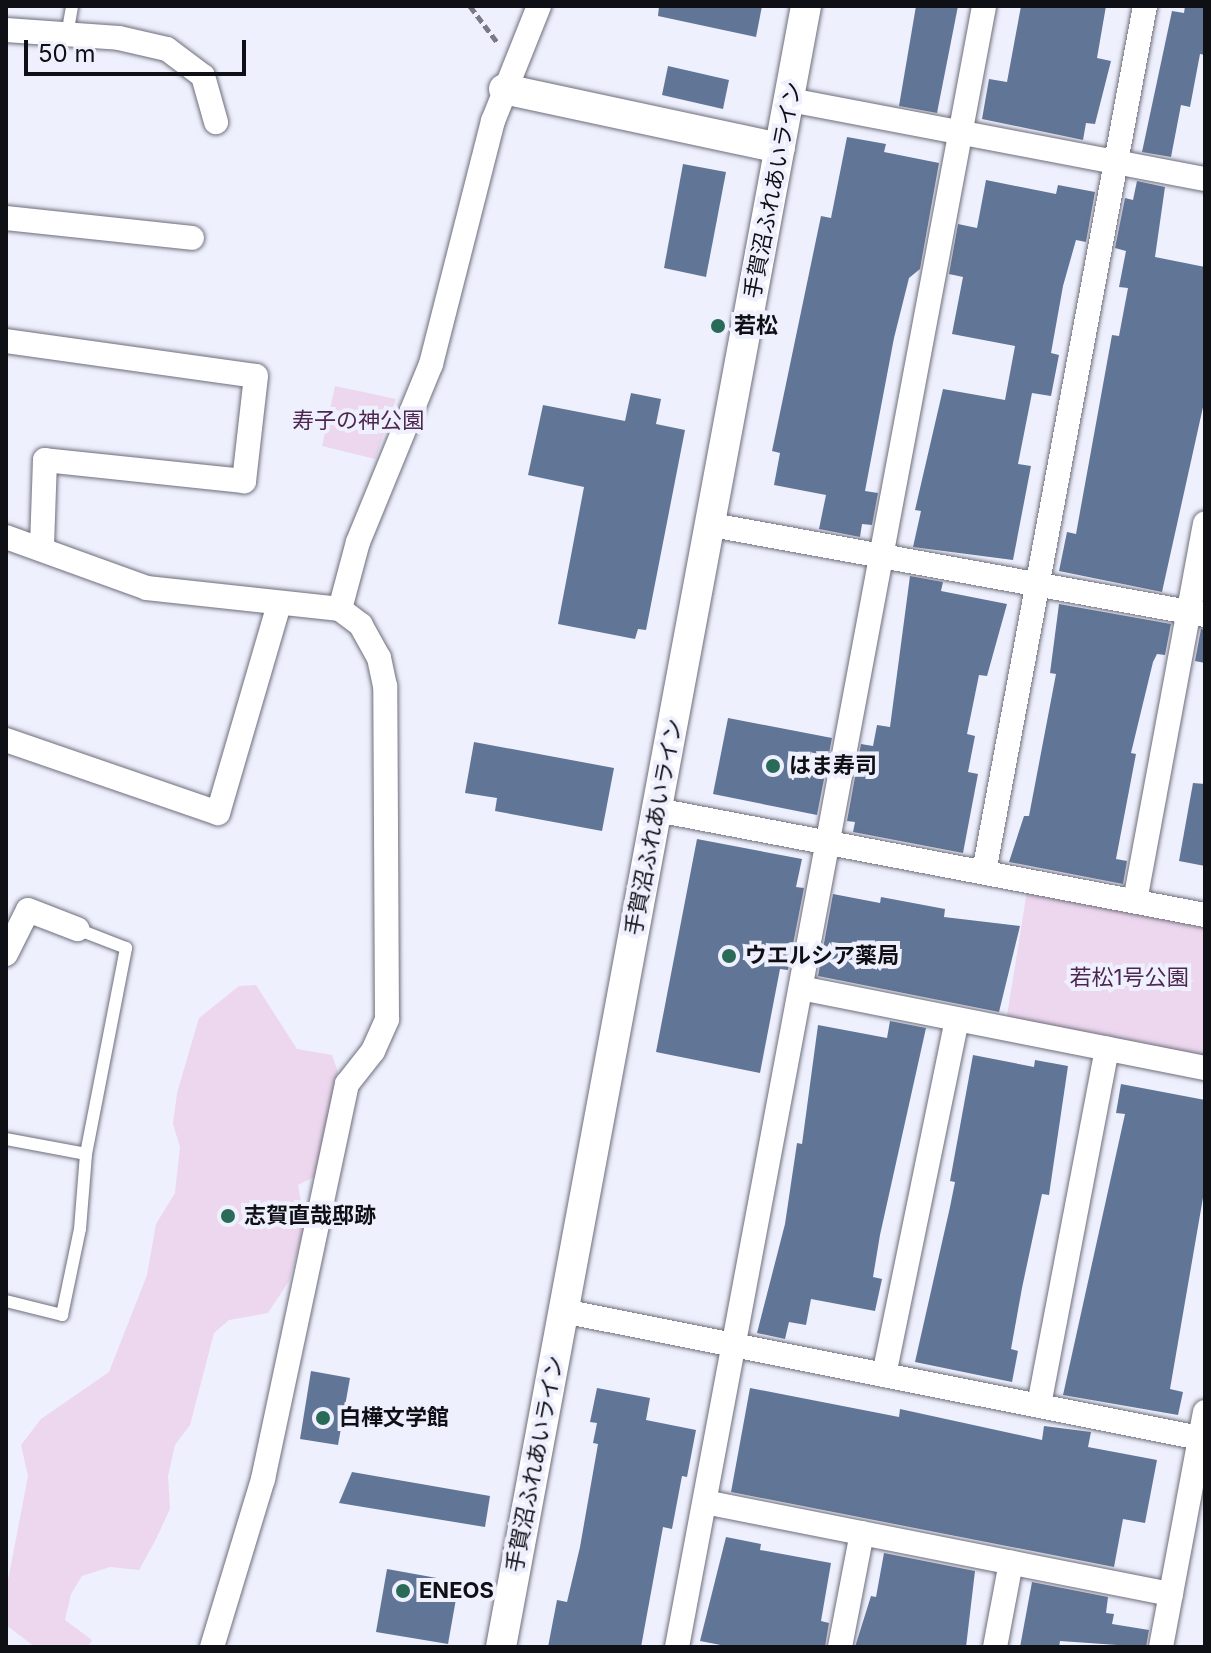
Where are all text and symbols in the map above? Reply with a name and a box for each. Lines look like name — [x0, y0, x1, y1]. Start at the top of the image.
scale bar — [28, 24, 250, 74]
text: 50 m — [38, 39, 96, 68]
street label: 手賀沼ふれあいライン — [739, 80, 807, 300]
place label: 若松 — [734, 313, 778, 339]
marker: 若松 — [709, 317, 727, 335]
park label: 寿子の神公園 — [292, 408, 424, 434]
street label: 手賀沼ふれあいライン — [620, 717, 688, 937]
place label: はま寿司 — [789, 753, 877, 779]
marker: はま寿司 — [764, 757, 782, 775]
place label: ウエルシア薬局 — [745, 943, 899, 969]
marker: ウエルシア薬局 — [720, 947, 738, 965]
park label: 若松1号公園 — [1070, 965, 1188, 991]
place label: 志賀直哉邸跡 — [244, 1203, 376, 1229]
marker: 志賀直哉邸跡 — [219, 1207, 237, 1225]
street label: 手賀沼ふれあいライン — [501, 1354, 569, 1574]
place label: 白樺文学館 — [339, 1405, 449, 1431]
marker: 白樺文学館 — [314, 1409, 332, 1427]
place label: ENEOS — [419, 1578, 494, 1604]
marker: ENEOS — [394, 1582, 412, 1600]

